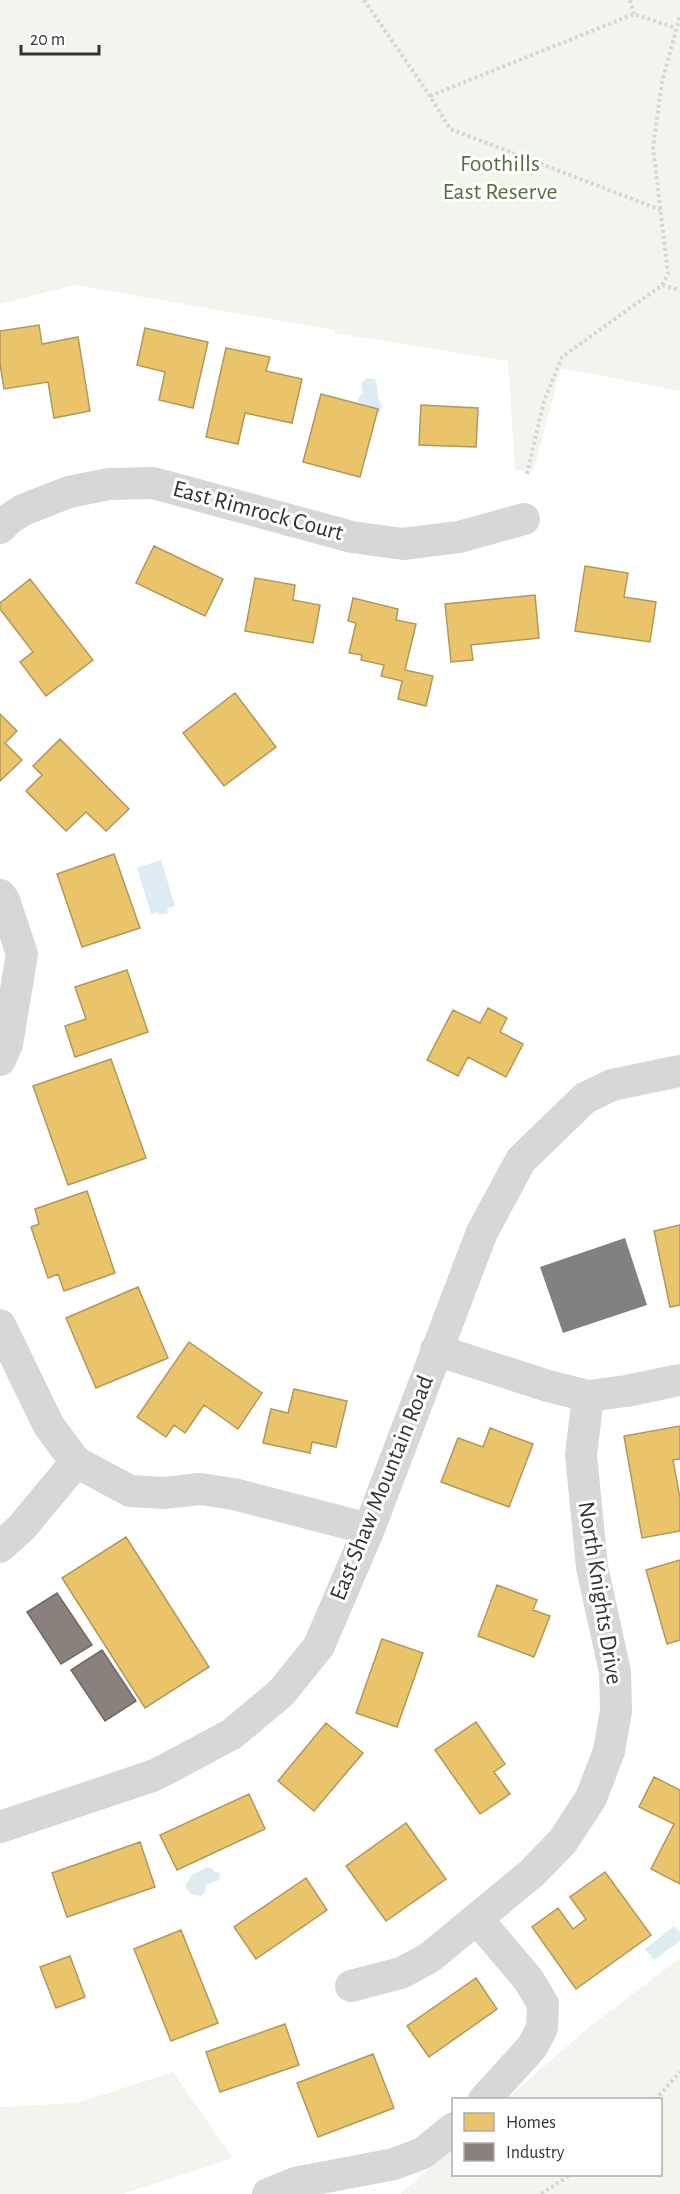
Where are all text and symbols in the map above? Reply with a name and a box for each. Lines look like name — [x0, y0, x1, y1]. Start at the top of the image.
scale bar — [21, 18, 99, 56]
text: 20 m — [30, 31, 65, 49]
park label: Foothills East Reserve — [442, 152, 558, 204]
street label: East Rimrock Court — [170, 477, 346, 545]
street label: East Shaw Mountain Road — [326, 1372, 438, 1604]
street label: North Knights Drive — [574, 1500, 626, 1686]
legend — [452, 2098, 662, 2176]
text: Homes — [506, 2114, 556, 2132]
text: Industry — [506, 2144, 565, 2162]

